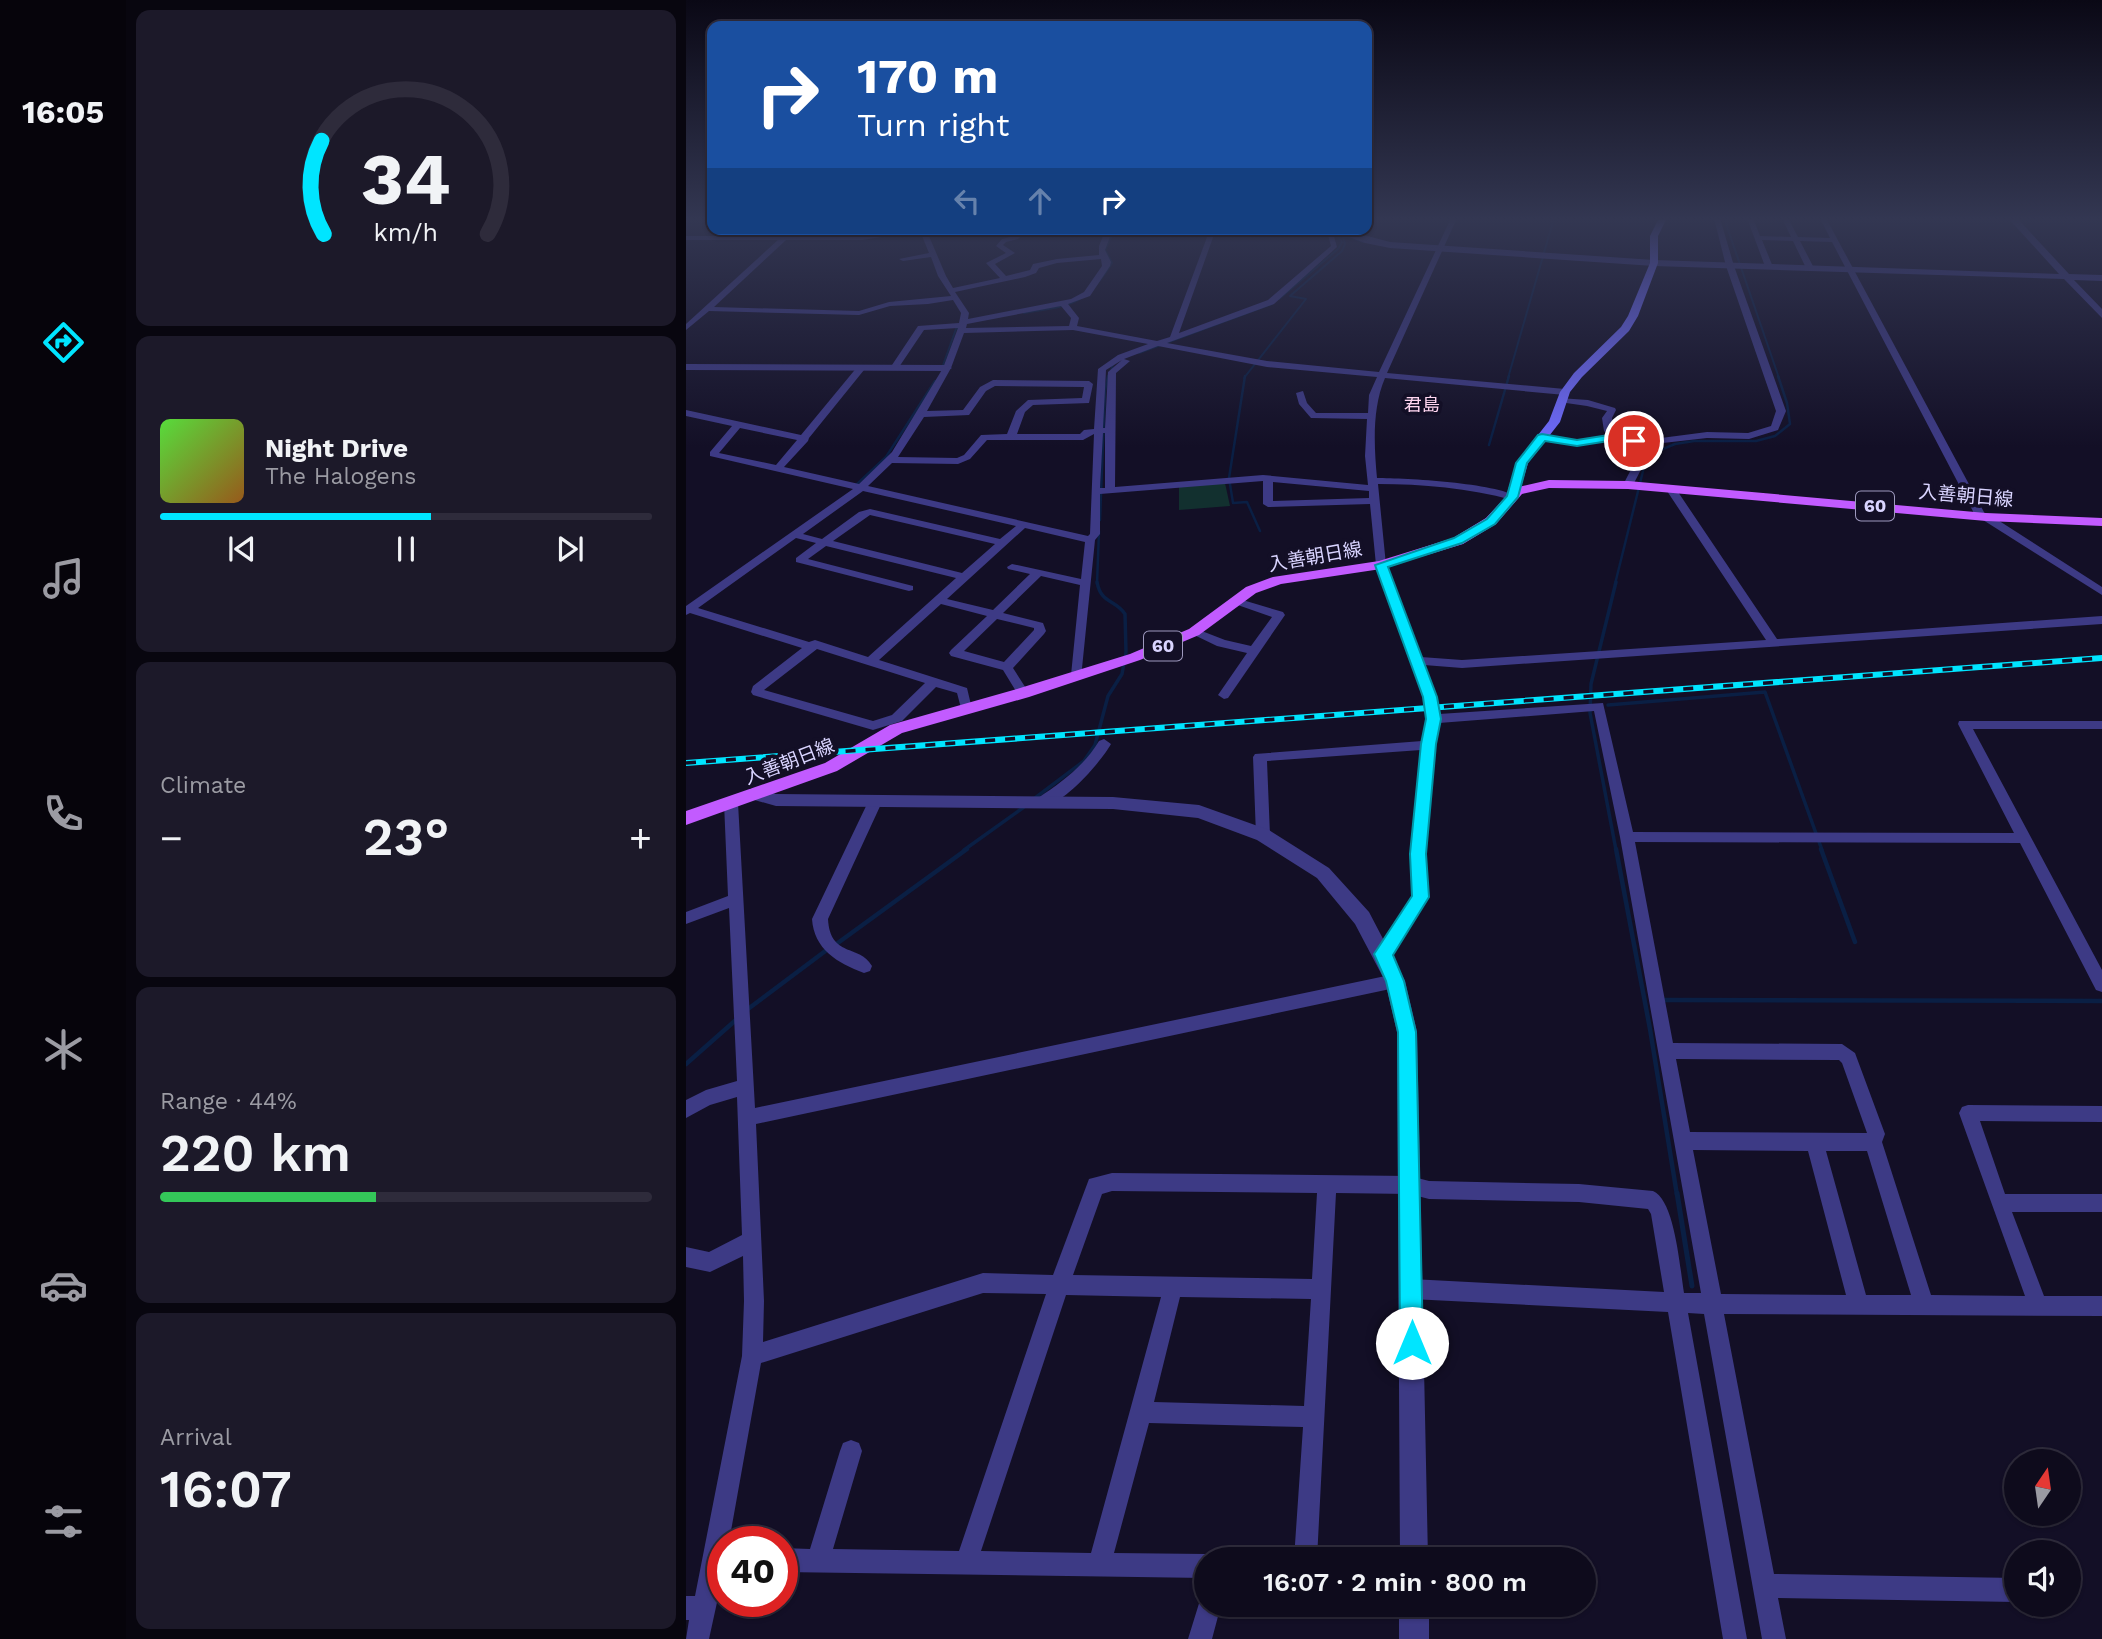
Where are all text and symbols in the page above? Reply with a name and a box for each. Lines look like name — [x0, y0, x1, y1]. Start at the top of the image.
text: 170 m — [857, 47, 998, 105]
icon: right — [742, 49, 833, 140]
text: 16:05 — [22, 93, 104, 131]
text: Turn right — [857, 106, 1009, 144]
text: 34 — [361, 136, 451, 222]
icon: left — [948, 182, 986, 220]
icon: ahead — [1021, 182, 1059, 220]
icon: right — [1094, 182, 1132, 220]
text: km/h — [374, 218, 438, 247]
icon: directions — [39, 318, 88, 367]
district label: 君島 — [1404, 394, 1440, 415]
pin — [1604, 411, 1664, 471]
icon: arrive — [1615, 422, 1653, 460]
text: Night Drive — [265, 433, 408, 463]
text: The Halogens — [265, 463, 416, 490]
street label: 入善朝日線 — [1918, 480, 2014, 511]
road number: 60 — [1856, 492, 1894, 520]
icon: previous — [223, 530, 261, 568]
icon: pause — [387, 530, 425, 568]
icon: next — [551, 530, 589, 568]
street label: 入善朝日線 — [1266, 537, 1364, 576]
icon: music — [39, 554, 88, 603]
road number: 60 — [1144, 632, 1182, 660]
street label: 入善朝日線 — [741, 734, 838, 789]
text: Climate — [160, 772, 246, 799]
icon: phone — [39, 789, 88, 838]
text: 23° — [363, 807, 449, 868]
text: − — [160, 816, 183, 860]
text: + — [629, 816, 652, 860]
icon: climate — [39, 1025, 88, 1074]
text: Range · 44% — [160, 1088, 297, 1115]
text: 220 km — [160, 1123, 351, 1184]
icon: car — [39, 1261, 88, 1310]
position arrow — [1375, 1306, 1449, 1380]
text: Arrival — [160, 1424, 232, 1451]
north arrow — [2004, 1449, 2081, 1526]
map controls — [2004, 1449, 2081, 1617]
text: 16:07 — [160, 1459, 292, 1520]
icon: filters — [39, 1497, 88, 1546]
speed limit sign: 40 — [707, 1526, 798, 1617]
button: sound — [2004, 1540, 2081, 1617]
text: 16:07 · 2 min · 800 m — [1263, 1567, 1527, 1597]

